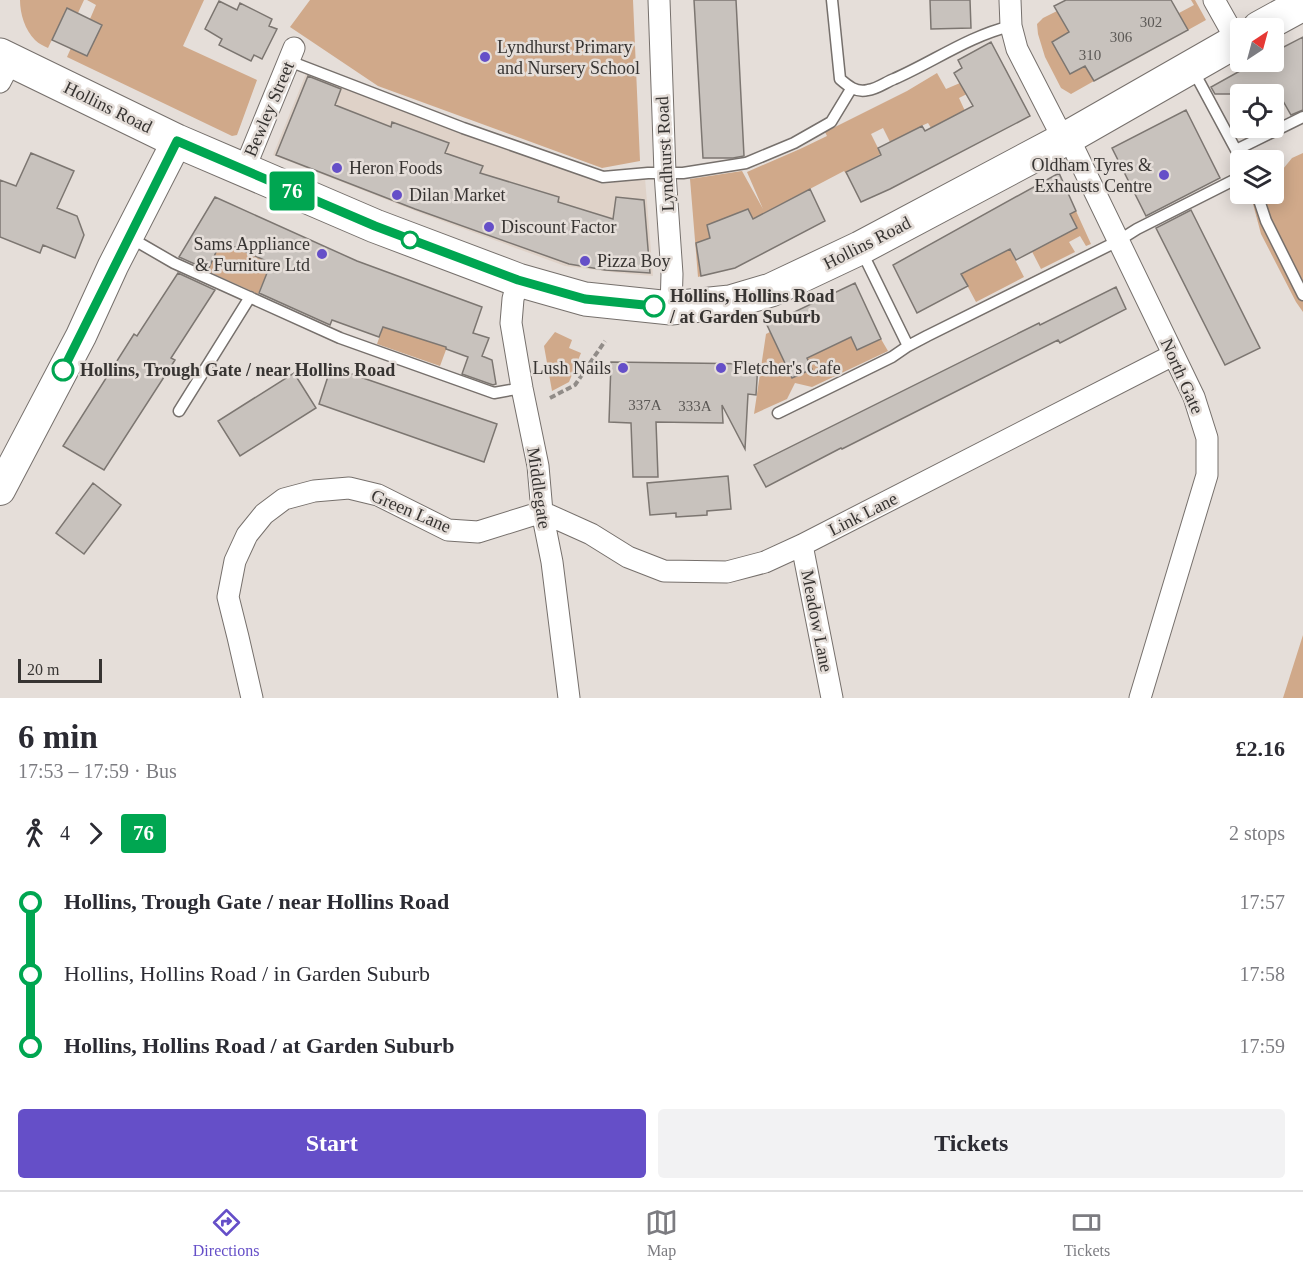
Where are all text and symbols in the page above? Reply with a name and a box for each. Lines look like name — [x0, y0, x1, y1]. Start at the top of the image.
house number: 302 — [1140, 14, 1162, 30]
north arrow — [1230, 18, 1284, 72]
map controls — [1230, 18, 1284, 204]
house number: 306 — [1110, 29, 1133, 45]
place label: Lyndhurst Primary and Nursery School — [497, 37, 640, 78]
house number: 310 — [1079, 47, 1101, 63]
marker: Lyndhurst Primary and Nursery School — [478, 50, 492, 64]
street label: Bewley Street — [240, 58, 298, 160]
street label: Hollins Road — [61, 77, 155, 137]
button: locate — [1230, 84, 1284, 138]
street label: Lyndhurst Road — [652, 96, 678, 212]
button: layers — [1230, 150, 1284, 204]
place label: Oldham Tyres & Exhausts Centre — [1032, 155, 1152, 196]
place label: Heron Foods — [349, 158, 443, 178]
marker: Heron Foods — [330, 161, 344, 175]
marker: Oldham Tyres & Exhausts Centre — [1157, 168, 1171, 182]
line badge: 76 — [265, 172, 319, 210]
text: 76 — [282, 179, 303, 203]
place label: Dilan Market — [409, 185, 505, 205]
marker: Dilan Market — [390, 188, 404, 202]
street label: Hollins Road — [820, 212, 914, 274]
place label: Discount Factor — [501, 217, 616, 237]
marker: Discount Factor — [482, 220, 496, 234]
unlabelled marker — [401, 231, 419, 249]
place label: Sams Appliance & Furniture Ltd — [194, 234, 310, 275]
marker: Sams Appliance & Furniture Ltd — [315, 247, 329, 261]
place label: Pizza Boy — [597, 251, 671, 271]
marker: Pizza Boy — [578, 254, 592, 268]
place label: Hollins, Hollins Road / at Garden Suburb — [669, 286, 835, 327]
marker: Hollins, Hollins Road / at Garden Suburb — [643, 295, 665, 317]
street label: North Gate — [1156, 335, 1208, 417]
place label: Lush Nails — [533, 358, 611, 378]
place label: Fletcher's Cafe — [733, 358, 841, 378]
marker: Hollins, Trough Gate / near Hollins Road — [52, 359, 74, 381]
place label: Hollins, Trough Gate / near Hollins Road — [80, 360, 395, 380]
marker: Lush Nails — [616, 361, 630, 375]
marker: Fletcher's Cafe — [714, 361, 728, 375]
house number: 337A — [628, 397, 662, 413]
house number: 333A — [678, 398, 712, 414]
street label: Middlegate — [523, 446, 555, 530]
street label: Green Lane — [368, 485, 454, 537]
street label: Link Lane — [825, 488, 901, 540]
street label: Meadow Lane — [797, 568, 837, 674]
scale bar — [18, 656, 102, 684]
text: 20 m — [27, 661, 59, 678]
text: 6 min — [18, 719, 98, 755]
text: £2.16 — [1236, 736, 1285, 761]
text: 17:53 – 17:59 · Bus — [18, 760, 177, 782]
icon: walk — [18, 817, 51, 850]
icon: forward — [79, 817, 112, 850]
text: 76 — [133, 821, 154, 845]
text: 4 — [60, 822, 70, 844]
text: 2 stops — [1229, 822, 1285, 844]
text: Hollins, Trough Gate / near Hollins Road — [64, 889, 449, 914]
text: 17:57 — [1239, 891, 1285, 913]
text: Hollins, Hollins Road / in Garden Suburb — [64, 961, 430, 986]
text: 17:58 — [1239, 963, 1285, 985]
text: Hollins, Hollins Road / at Garden Suburb — [64, 1033, 455, 1058]
text: 17:59 — [1239, 1035, 1285, 1057]
button: Start — [18, 1109, 646, 1178]
button: Tickets — [658, 1109, 1285, 1178]
tab: Directions — [193, 1206, 259, 1260]
tab: Map — [645, 1206, 678, 1260]
tab: Tickets — [1064, 1206, 1110, 1260]

